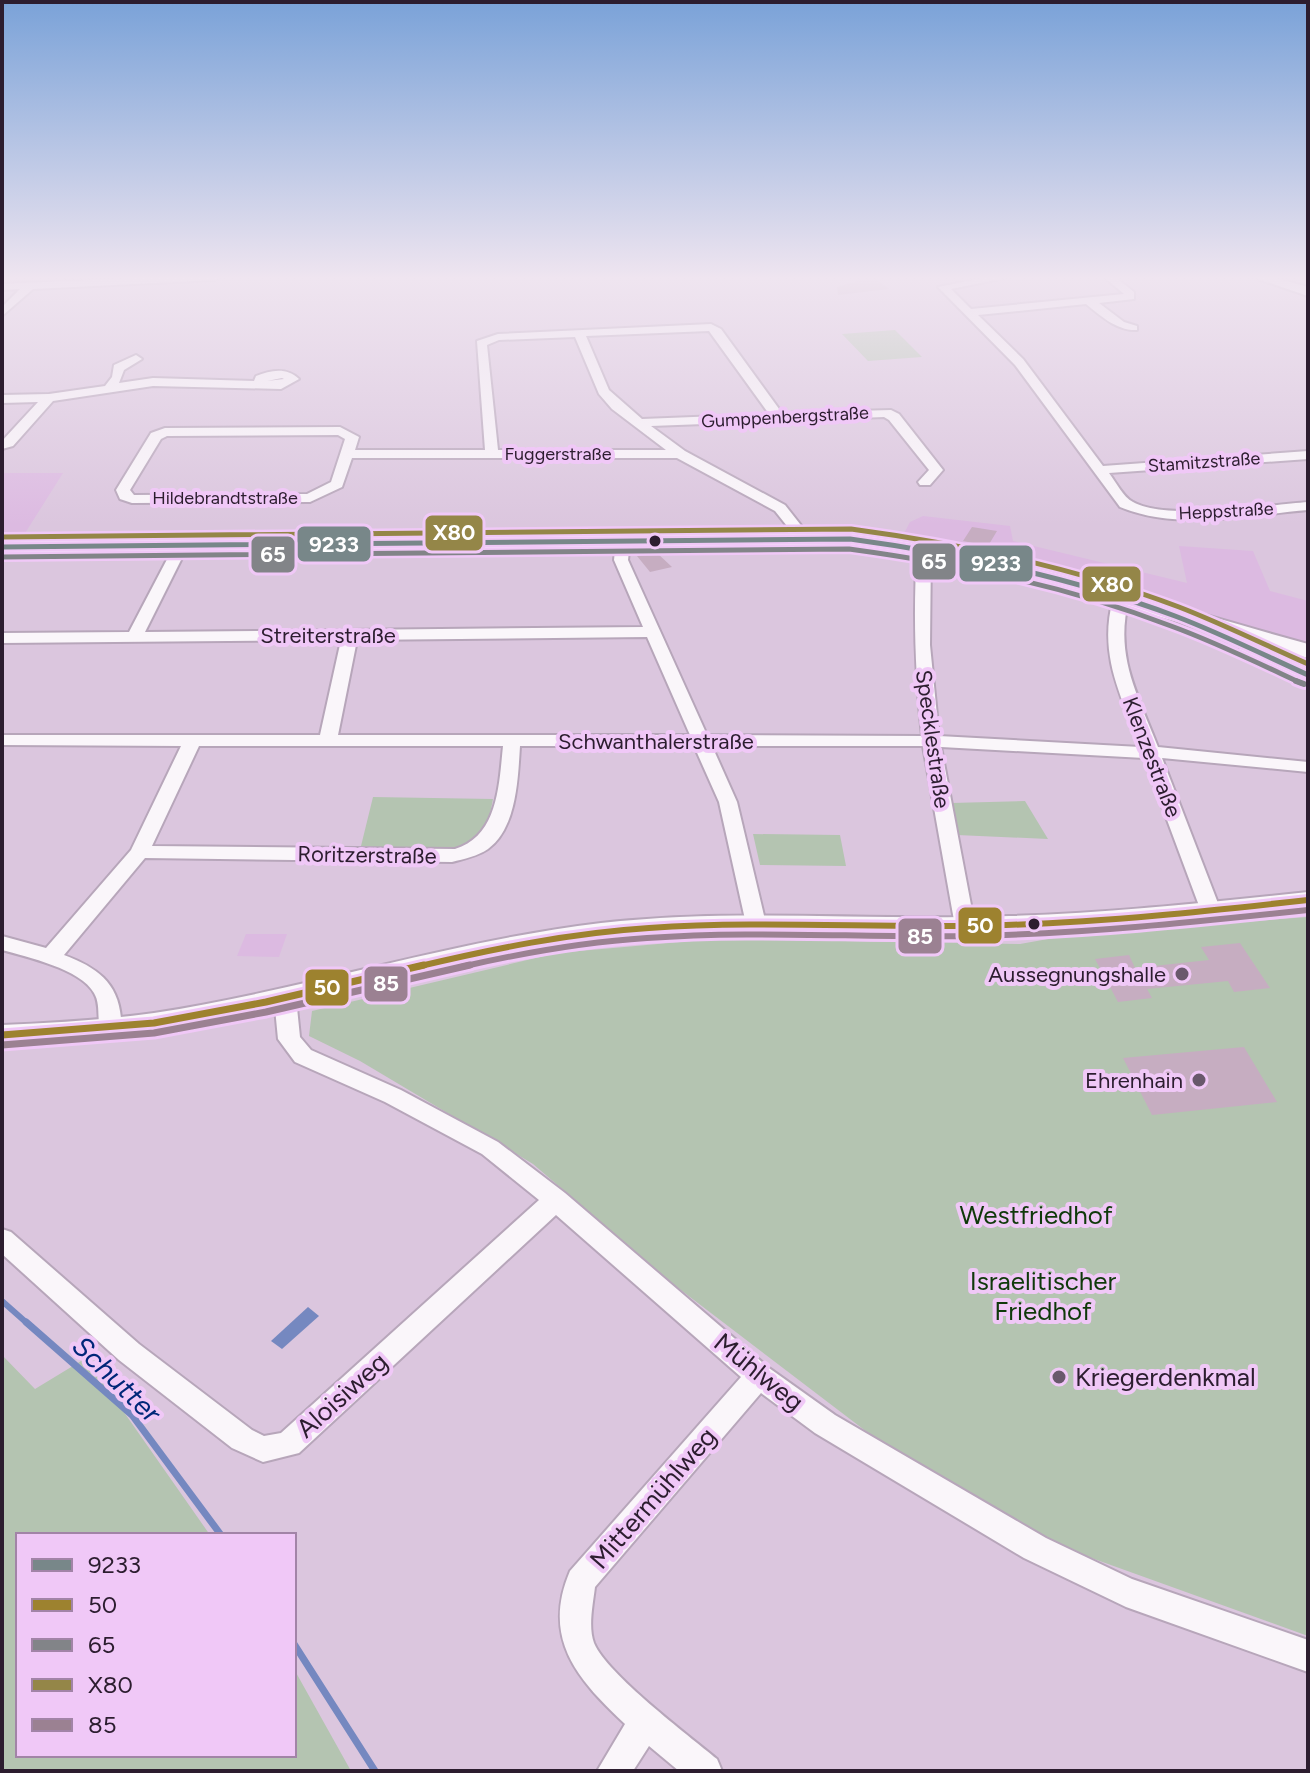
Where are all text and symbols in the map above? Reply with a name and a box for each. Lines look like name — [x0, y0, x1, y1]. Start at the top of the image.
street label: Gumppenbergstraße — [701, 402, 869, 432]
street label: Fuggerstraße — [504, 443, 612, 465]
street label: Stamitzstraße — [1147, 447, 1261, 477]
street label: Hildebrandtstraße — [152, 487, 298, 509]
street label: Heppstraße — [1178, 498, 1274, 524]
line badge: X80 — [424, 514, 484, 552]
text: X80 — [433, 519, 475, 546]
line badge: 9233 — [296, 525, 372, 563]
text: 9233 — [309, 531, 359, 558]
unlabelled marker — [647, 533, 663, 549]
line badge: 65 — [250, 535, 296, 574]
text: 65 — [260, 541, 286, 568]
line badge: 65 — [911, 542, 957, 581]
line badge: 9233 — [958, 544, 1034, 583]
text: 65 — [921, 548, 947, 575]
text: 9233 — [971, 550, 1021, 577]
line badge: X80 — [1081, 565, 1142, 603]
text: X80 — [1091, 571, 1133, 598]
street label: Streiterstraße — [260, 622, 396, 649]
street label: Specklestraße — [910, 668, 956, 810]
street label: Klenzestraße — [1117, 693, 1187, 821]
street label: Schwanthalerstraße — [558, 728, 754, 755]
street label: Roritzerstraße — [297, 840, 437, 870]
line badge: 50 — [957, 906, 1003, 945]
text: 50 — [966, 912, 994, 939]
unlabelled marker — [1026, 916, 1042, 932]
line badge: 85 — [897, 917, 943, 955]
text: 85 — [907, 923, 933, 950]
place label: Aussegnungshalle — [988, 961, 1166, 988]
line badge: 85 — [363, 965, 409, 1003]
marker: Aussegnungshalle — [1173, 965, 1191, 983]
line badge: 50 — [304, 968, 350, 1007]
text: 85 — [373, 970, 399, 997]
text: 50 — [313, 974, 341, 1001]
place label: Ehrenhain — [1085, 1067, 1183, 1094]
marker: Ehrenhain — [1190, 1071, 1208, 1089]
park label: Westfriedhof — [959, 1199, 1113, 1231]
park label: Israelitischer Friedhof — [970, 1265, 1117, 1327]
street label: Mühlweg — [708, 1326, 810, 1418]
water label: Schutter — [66, 1329, 169, 1430]
street label: Aloisiweg — [290, 1346, 394, 1444]
place label: Kriegerdenkmal — [1075, 1361, 1256, 1393]
marker: Kriegerdenkmal — [1050, 1368, 1068, 1386]
street label: Mittermühlweg — [583, 1421, 723, 1575]
legend — [16, 1533, 296, 1757]
text: 9233 — [88, 1550, 141, 1579]
text: 50 — [88, 1590, 117, 1619]
text: 65 — [88, 1630, 115, 1659]
text: X80 — [88, 1670, 133, 1699]
text: 85 — [88, 1710, 117, 1739]

